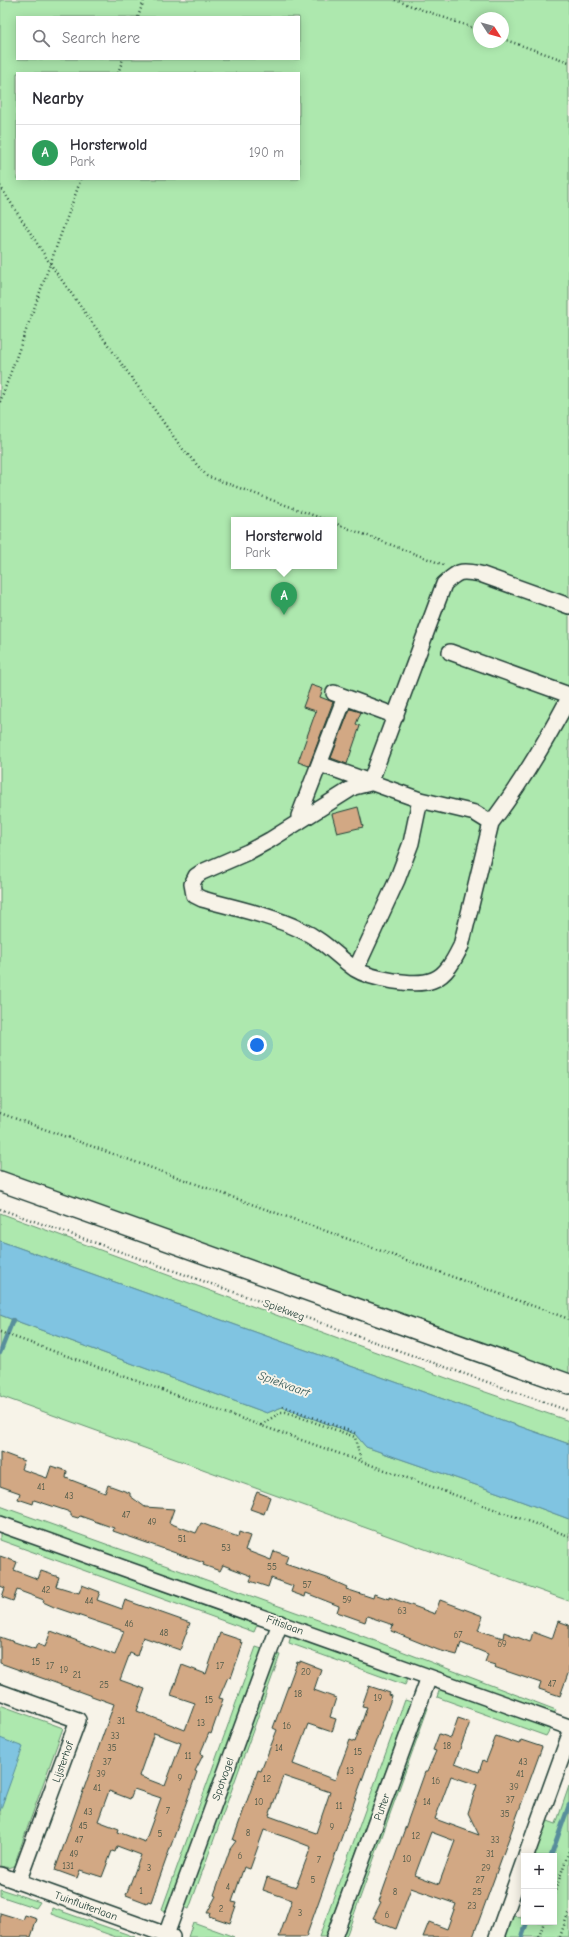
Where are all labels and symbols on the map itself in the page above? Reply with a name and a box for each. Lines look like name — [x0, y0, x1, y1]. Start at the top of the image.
north arrow — [473, 12, 509, 48]
pin: A — [271, 582, 297, 615]
your location — [247, 1035, 267, 1055]
street label: Spiekweg — [262, 1297, 306, 1323]
water label: Spiekvaart — [256, 1368, 313, 1400]
house number: 41 — [37, 1482, 45, 1492]
house number: 43 — [65, 1491, 73, 1501]
house number: 47 — [122, 1510, 131, 1520]
house number: 49 — [147, 1517, 157, 1527]
house number: 51 — [178, 1534, 187, 1544]
house number: 53 — [221, 1543, 231, 1553]
house number: 55 — [267, 1562, 277, 1572]
house number: 57 — [302, 1580, 312, 1590]
house number: 42 — [41, 1585, 51, 1595]
house number: 59 — [342, 1595, 352, 1605]
house number: 44 — [85, 1596, 93, 1606]
house number: 63 — [397, 1606, 407, 1616]
street label: Fitislaan — [264, 1612, 306, 1638]
house number: 46 — [124, 1619, 134, 1629]
house number: 48 — [160, 1628, 169, 1638]
house number: 67 — [453, 1630, 463, 1640]
house number: 69 — [497, 1639, 507, 1649]
house number: 15 — [32, 1657, 40, 1667]
house number: 17 — [46, 1661, 55, 1671]
house number: 17 — [216, 1661, 225, 1671]
house number: 19 — [60, 1665, 68, 1675]
house number: 20 — [301, 1667, 311, 1677]
house number: 21 — [73, 1670, 82, 1680]
house number: 47 — [548, 1679, 557, 1689]
house number: 25 — [99, 1680, 109, 1690]
house number: 18 — [294, 1689, 302, 1699]
house number: 19 — [374, 1693, 382, 1703]
house number: 15 — [205, 1695, 213, 1705]
house number: 31 — [117, 1716, 125, 1726]
house number: 13 — [197, 1718, 205, 1728]
house number: 16 — [283, 1721, 291, 1731]
house number: 33 — [110, 1731, 120, 1741]
street label: Lijsterhof — [50, 1739, 77, 1784]
house number: 18 — [443, 1741, 451, 1751]
house number: 35 — [107, 1743, 117, 1753]
house number: 14 — [275, 1743, 283, 1753]
house number: 15 — [354, 1747, 362, 1757]
house number: 11 — [184, 1751, 192, 1761]
street label: Spotvogel — [209, 1756, 237, 1802]
house number: 37 — [103, 1757, 112, 1767]
house number: 43 — [519, 1757, 527, 1767]
house number: 13 — [346, 1766, 354, 1776]
house number: 39 — [96, 1769, 106, 1779]
house number: 41 — [516, 1769, 524, 1779]
house number: 9 — [178, 1773, 183, 1783]
house number: 12 — [263, 1774, 271, 1784]
house number: 16 — [432, 1776, 440, 1786]
house number: 39 — [509, 1782, 519, 1792]
house number: 41 — [93, 1783, 101, 1793]
street label: Putter — [371, 1791, 393, 1822]
house number: 37 — [506, 1795, 515, 1805]
house number: 10 — [254, 1797, 264, 1807]
house number: 14 — [423, 1797, 431, 1807]
house number: 11 — [335, 1801, 343, 1811]
house number: 7 — [166, 1806, 171, 1816]
house number: 43 — [84, 1807, 92, 1817]
house number: 35 — [500, 1809, 510, 1819]
house number: 45 — [78, 1821, 88, 1831]
house number: 9 — [330, 1822, 335, 1832]
house number: 8 — [246, 1828, 251, 1838]
house number: 5 — [158, 1829, 163, 1839]
house number: 12 — [412, 1831, 420, 1841]
house number: 47 — [75, 1835, 84, 1845]
house number: 33 — [490, 1835, 500, 1845]
house number: 49 — [69, 1849, 79, 1859]
house number: 31 — [486, 1849, 494, 1859]
house number: 6 — [238, 1851, 243, 1861]
house number: 10 — [402, 1854, 412, 1864]
house number: 7 — [317, 1855, 322, 1865]
house number: 131 — [62, 1861, 74, 1871]
house number: 3 — [147, 1863, 151, 1873]
house number: 29 — [481, 1863, 491, 1873]
house number: 5 — [311, 1875, 316, 1885]
house number: 27 — [476, 1875, 485, 1885]
house number: 4 — [226, 1882, 230, 1892]
house number: 1 — [139, 1886, 143, 1896]
house number: 8 — [393, 1887, 398, 1897]
house number: 25 — [472, 1887, 482, 1897]
street label: Tuinfluiterlaan — [53, 1889, 119, 1923]
house number: 23 — [467, 1901, 477, 1911]
house number: 2 — [219, 1904, 224, 1914]
house number: 3 — [298, 1908, 302, 1918]
house number: 6 — [385, 1910, 390, 1920]

